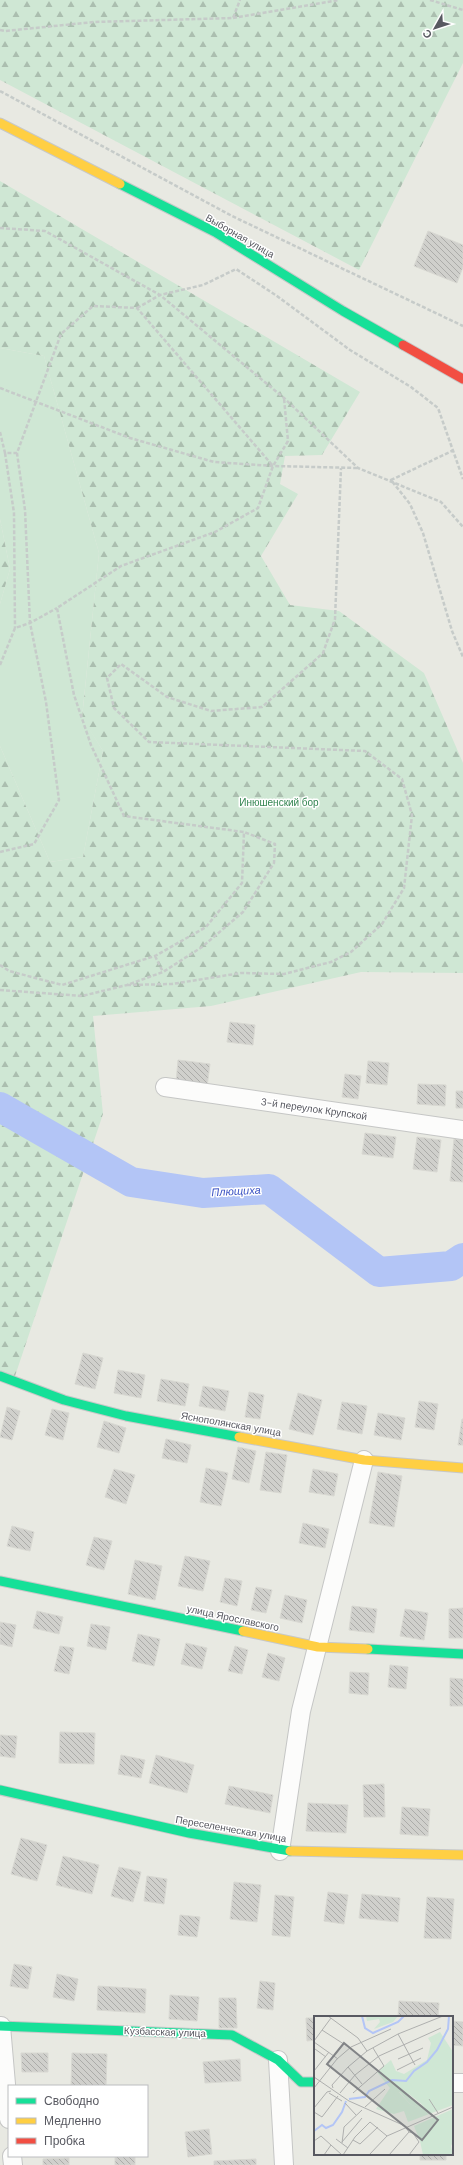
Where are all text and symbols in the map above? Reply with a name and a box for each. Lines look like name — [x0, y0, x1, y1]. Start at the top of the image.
north arrow — [415, 8, 455, 48]
text: С — [419, 27, 435, 42]
street label: Выборная улица — [203, 211, 277, 261]
park label: Инюшенский бор — [239, 796, 319, 809]
street label: 3-й переулок Крупской — [260, 1095, 368, 1123]
water label: Плющиха — [211, 1183, 261, 1199]
street label: Яснополянская улица — [180, 1409, 283, 1439]
street label: улица Ярославского — [186, 1602, 281, 1634]
street label: Переселенческая улица — [174, 1813, 288, 1845]
inset map — [314, 2016, 453, 2155]
street label: Кузбасская улица — [124, 2024, 207, 2040]
legend — [8, 2085, 148, 2157]
text: Свободно — [44, 2093, 99, 2109]
text: Медленно — [44, 2113, 101, 2129]
text: Пробка — [44, 2133, 85, 2149]

